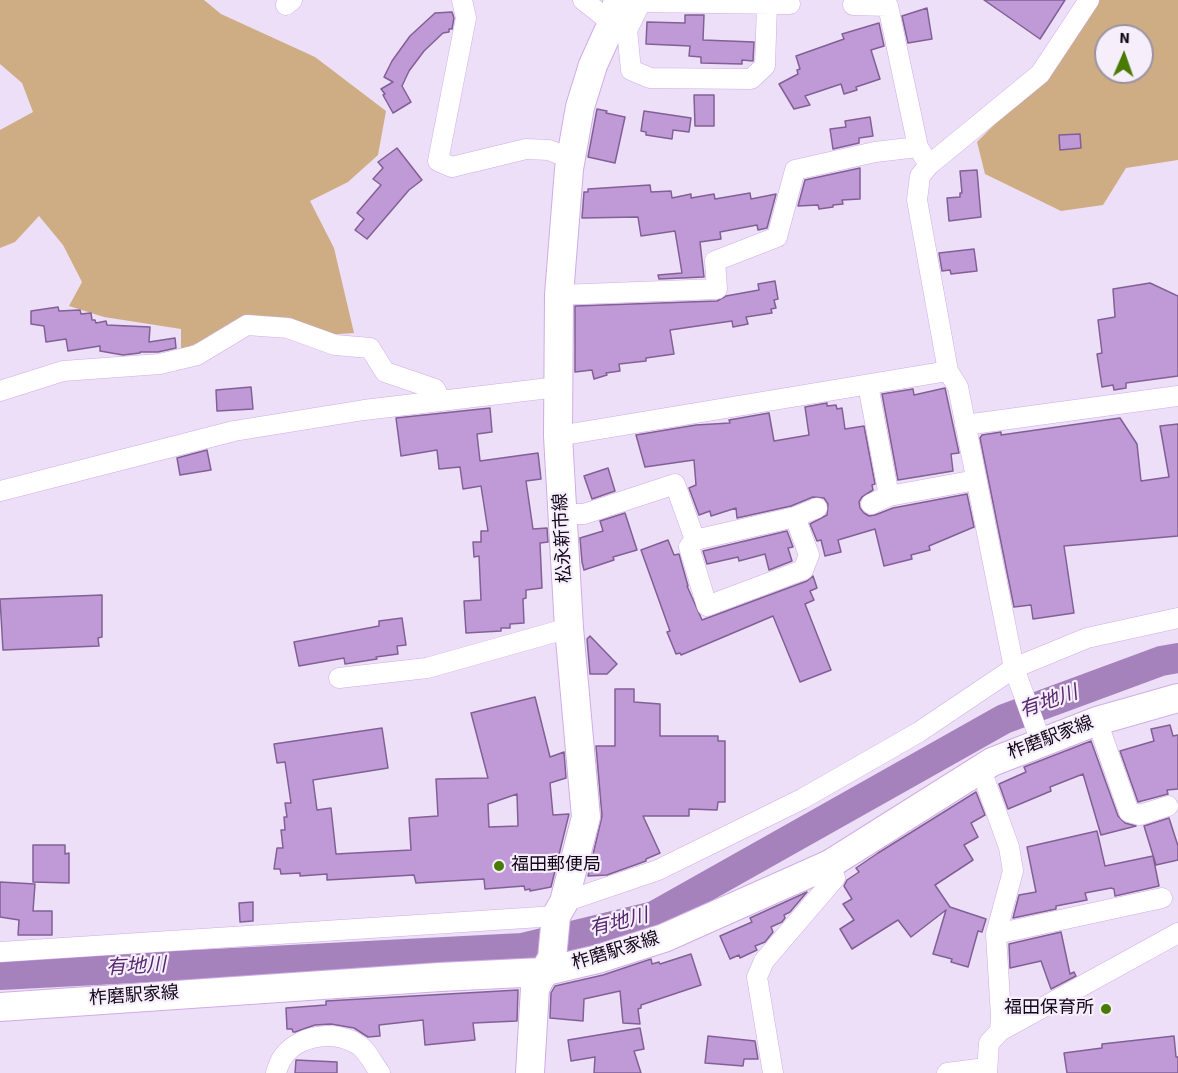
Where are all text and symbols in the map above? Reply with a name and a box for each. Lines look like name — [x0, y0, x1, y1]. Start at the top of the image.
north arrow — [1094, 24, 1154, 84]
text: N — [1119, 27, 1130, 49]
street label: 松永新市線 — [551, 492, 577, 584]
water label: 有地川 — [1017, 682, 1081, 724]
street label: 柞磨駅家線 — [1005, 713, 1097, 765]
place label: 福田郵便局 — [511, 855, 601, 877]
marker: 福田郵便局 — [492, 859, 506, 873]
water label: 有地川 — [587, 905, 651, 943]
street label: 柞磨駅家線 — [570, 929, 662, 975]
water label: 有地川 — [105, 954, 167, 982]
street label: 柞磨駅家線 — [88, 983, 180, 1011]
place label: 福田保育所 — [1004, 998, 1094, 1020]
marker: 福田保育所 — [1099, 1002, 1113, 1016]

